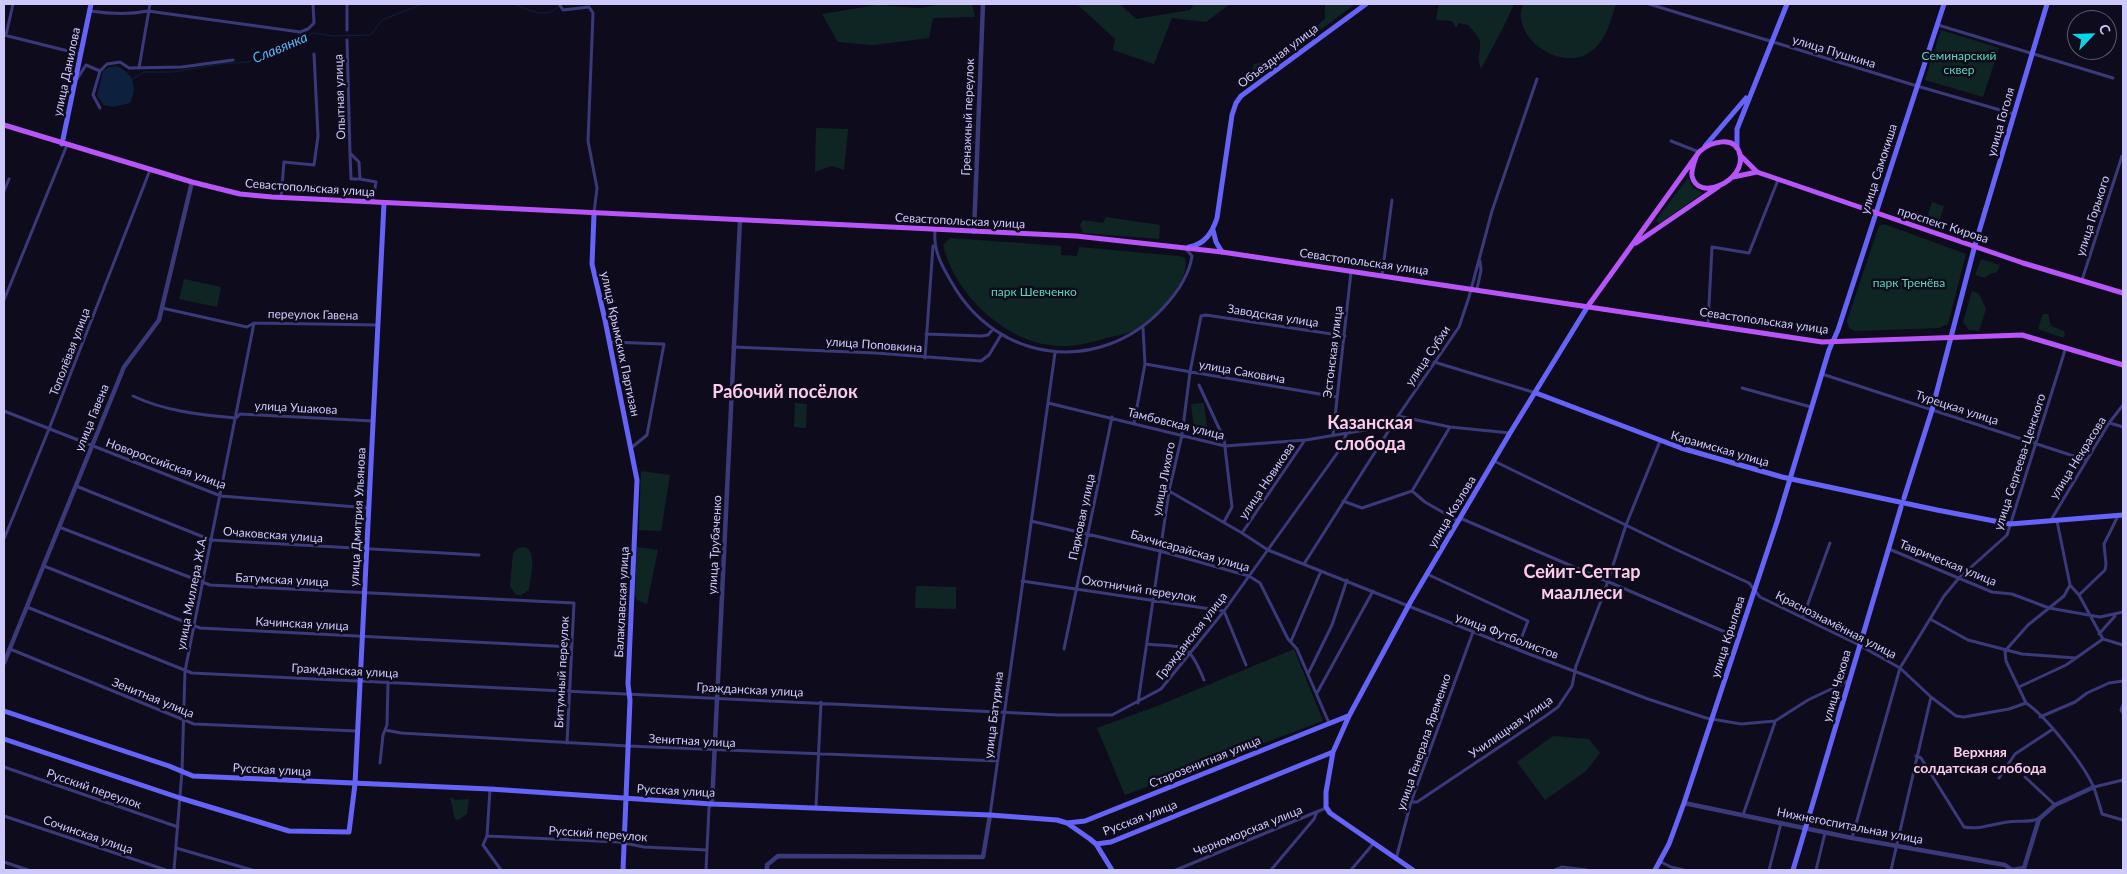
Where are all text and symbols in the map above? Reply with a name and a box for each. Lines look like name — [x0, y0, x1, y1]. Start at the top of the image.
north arrow — [2067, 10, 2117, 60]
street label: Объездная улица — [1235, 21, 1321, 91]
text: С — [2096, 21, 2115, 37]
street label: улица Данилова — [51, 26, 83, 118]
water label: Славянка — [250, 29, 310, 67]
street label: улица Пушкина — [1791, 32, 1877, 72]
park label: Семинарский сквер — [1922, 49, 1996, 77]
street label: Опытная улица — [331, 54, 349, 140]
street label: Гренажный переулок — [959, 58, 977, 176]
street label: улица Гоголя — [1984, 86, 2018, 158]
street label: улица Самокиша — [1858, 122, 1900, 216]
street label: улица Горького — [2073, 174, 2113, 258]
street label: Севастопольская улица — [244, 176, 376, 200]
street label: проспект Кирова — [1896, 204, 1990, 246]
street label: Севастопольская улица — [895, 210, 1025, 232]
street label: Севастопольская улица — [1298, 246, 1430, 278]
street label: улица Крымских Партизан — [598, 270, 642, 418]
park label: парк Тренёва — [1873, 276, 1945, 290]
park label: парк Шевченко — [991, 285, 1077, 299]
street label: Заводская улица — [1226, 302, 1320, 330]
street label: Эстонская улица — [1320, 305, 1346, 399]
street label: Севастопольская улица — [1698, 305, 1830, 337]
street label: Тополёвая улица — [47, 306, 93, 398]
street label: переулок Гавена — [268, 307, 358, 323]
street label: улица Субхи — [1403, 323, 1453, 389]
street label: улица Поповкина — [825, 334, 923, 356]
street label: улица Саковича — [1198, 357, 1286, 387]
district label: Рабочий посёлок — [712, 381, 858, 403]
street label: улица Гавена — [72, 382, 112, 454]
street label: Турецкая улица — [1914, 388, 2000, 428]
street label: улица Сергеева-Ценского — [1991, 392, 2049, 532]
street label: улица Ушакова — [254, 399, 338, 417]
street label: Тамбовская улица — [1126, 405, 1226, 443]
district label: Казанская слобода — [1327, 412, 1413, 454]
street label: улица Некрасова — [2047, 414, 2109, 502]
street label: Караимская улица — [1669, 428, 1771, 470]
street label: Новороссийская улица — [104, 436, 228, 492]
street label: улица Новикова — [1236, 440, 1298, 522]
street label: улица Лихого — [1150, 441, 1178, 517]
street label: улица Дмитрия Ульянова — [347, 447, 369, 587]
street label: Парковая улица — [1066, 473, 1098, 561]
street label: улица Козлова — [1425, 473, 1479, 551]
street label: улица Трубаченко — [705, 495, 725, 595]
street label: Очаковская улица — [223, 524, 323, 546]
street label: Бахчисарайская улица — [1129, 527, 1251, 575]
street label: улица Миллера Ж.А. — [174, 535, 210, 651]
street label: Таврическая улица — [1897, 537, 1999, 589]
street label: Балаклавская улица — [612, 546, 632, 658]
district label: Сейит-Сеттар мааллеси — [1523, 561, 1641, 604]
street label: Батумская улица — [235, 570, 329, 590]
street label: Охотничий переулок — [1081, 573, 1197, 605]
street label: Краснознамённая улица — [1773, 588, 1899, 662]
street label: Гражданская улица — [1153, 589, 1231, 683]
street label: улица Крылова — [1708, 594, 1748, 680]
street label: улица Футболистов — [1453, 610, 1561, 662]
street label: Качинская улица — [255, 614, 349, 634]
street label: Битумный переулок — [552, 616, 572, 728]
street label: улица Чехова — [1820, 648, 1854, 724]
street label: Гражданская улица — [291, 661, 399, 681]
street label: улица Батурина — [982, 671, 1006, 759]
street label: улица Генерала Яременко — [1394, 672, 1454, 812]
street label: Зенитная улица — [110, 675, 196, 721]
street label: Гражданская улица — [696, 680, 804, 700]
street label: Училищная улица — [1466, 693, 1556, 761]
street label: Зенитная улица — [648, 732, 736, 750]
street label: Старозенитная улица — [1147, 733, 1263, 791]
district label: Верхняя солдатская слобода — [1914, 744, 2046, 776]
street label: Русская улица — [232, 761, 312, 779]
street label: Русский переулок — [45, 766, 143, 812]
street label: Русская улица — [636, 782, 716, 800]
street label: Русская улица — [1101, 797, 1179, 839]
street label: Черноморская улица — [1192, 803, 1304, 859]
street label: Нижнегоспитальная улица — [1776, 805, 1924, 847]
street label: Сочинская улица — [41, 813, 135, 857]
street label: Русский переулок — [548, 823, 648, 845]

